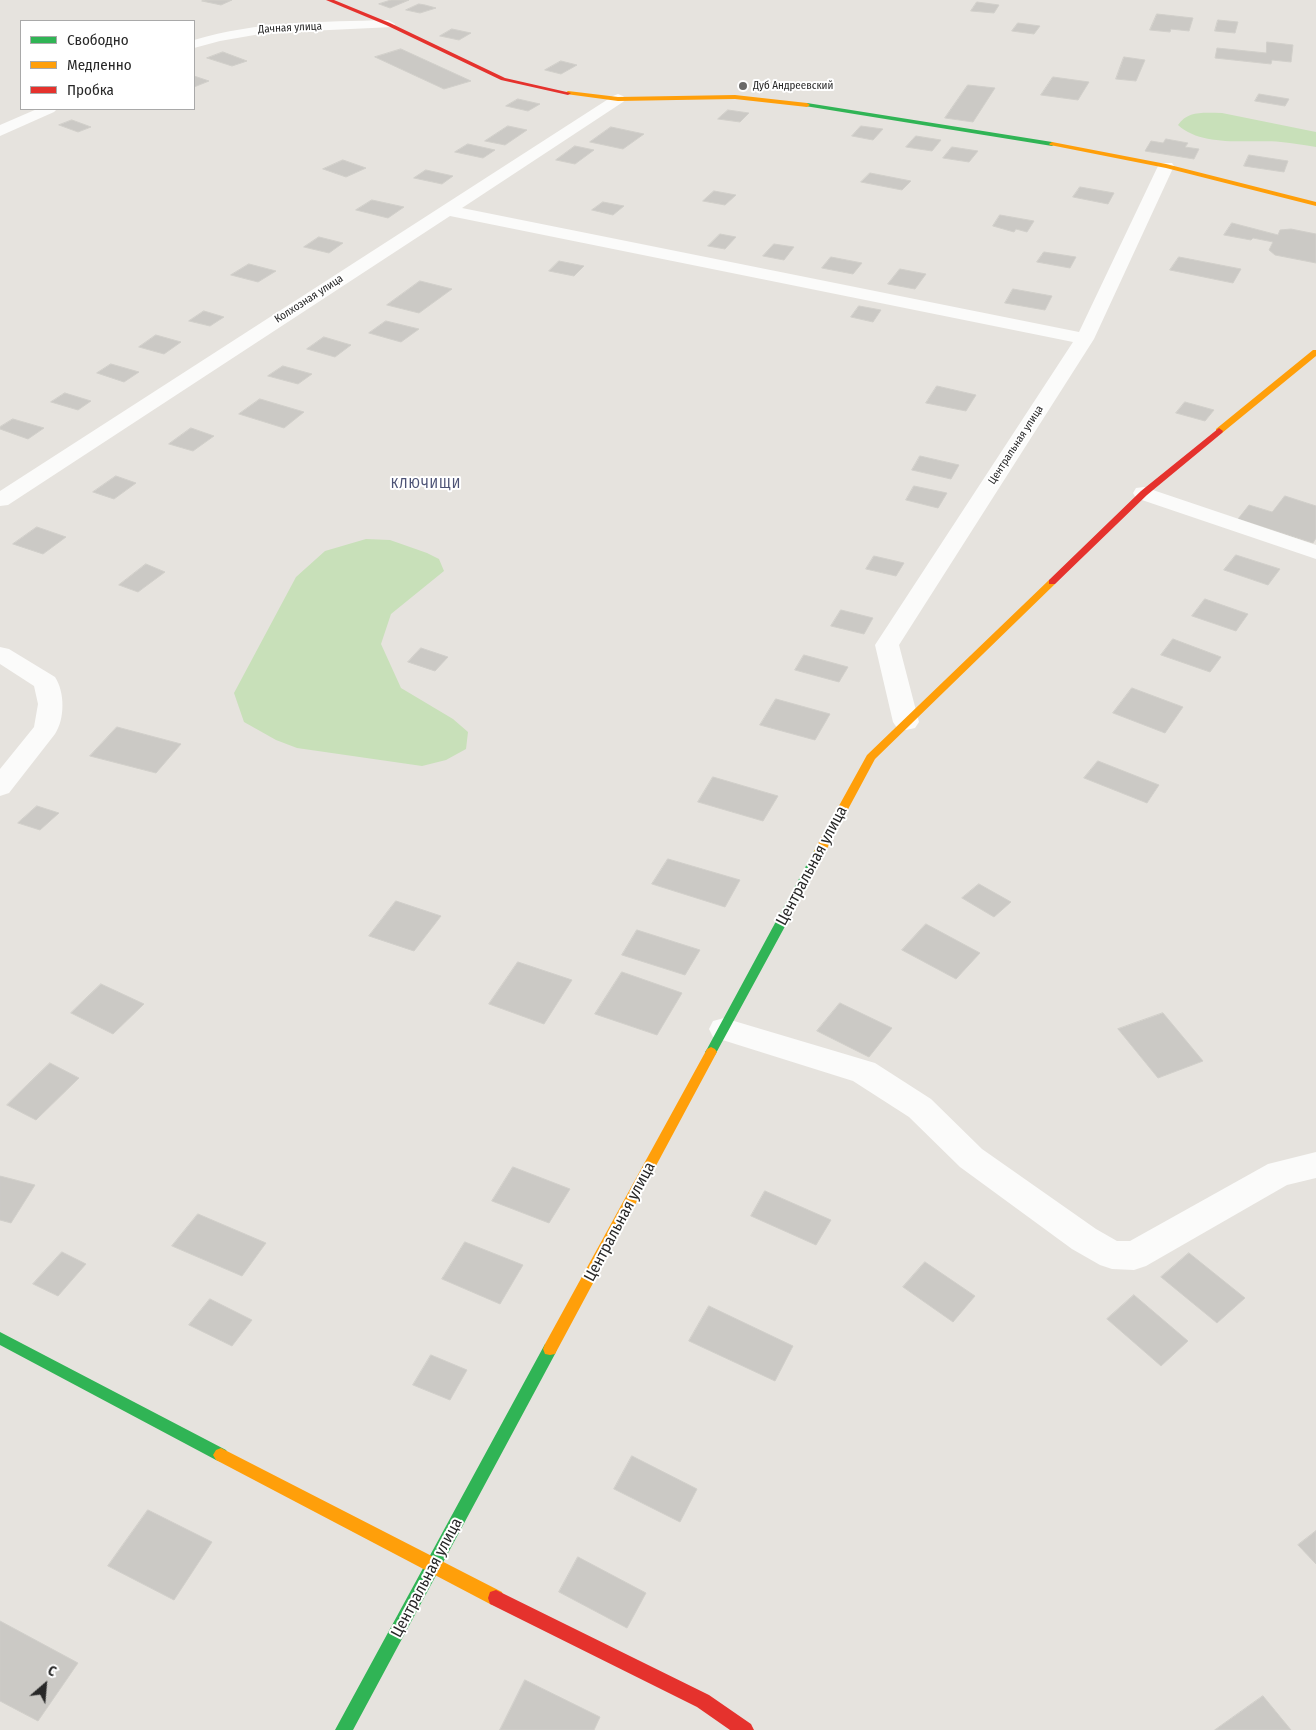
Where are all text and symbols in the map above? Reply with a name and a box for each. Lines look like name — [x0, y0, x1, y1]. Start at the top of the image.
legend — [20, 20, 195, 110]
street label: Дачная улица — [258, 20, 322, 36]
text: Свободно — [67, 31, 129, 49]
text: Медленно — [67, 56, 132, 74]
place label: Дуб Андреевский — [753, 79, 833, 93]
marker: Дуб Андреевский — [737, 80, 749, 92]
text: Пробка — [67, 81, 114, 99]
street label: Колхозная улица — [272, 272, 346, 326]
street label: Центральная улица — [986, 403, 1046, 487]
district label: КЛЮЧИЩИ — [390, 476, 462, 492]
street label: Центральная улица — [772, 803, 852, 929]
street label: Центральная улица — [580, 1159, 660, 1285]
street label: Центральная улица — [387, 1515, 467, 1641]
north arrow — [20, 1660, 70, 1710]
text: С — [45, 1662, 59, 1680]

